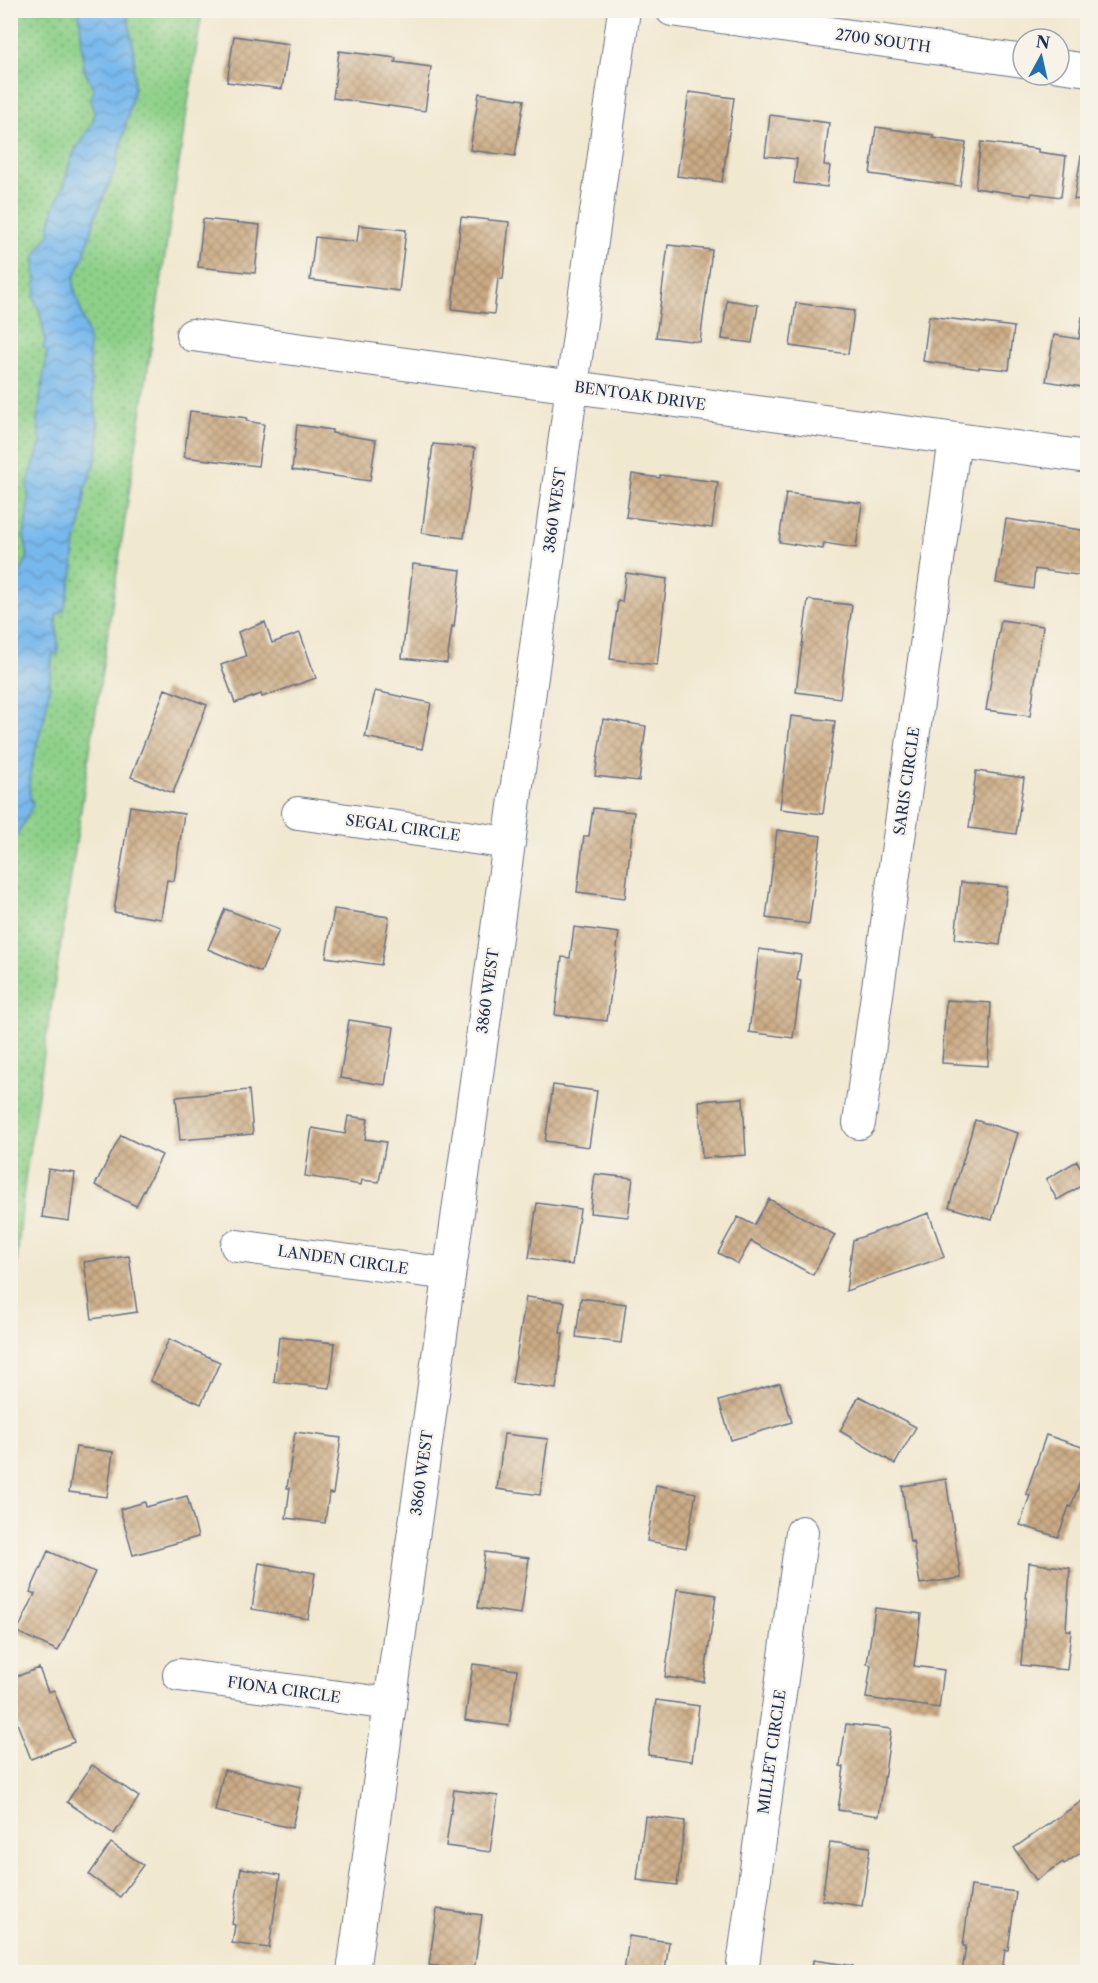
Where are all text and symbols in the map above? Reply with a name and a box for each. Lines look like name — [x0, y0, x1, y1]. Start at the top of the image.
street label: 2700 SOUTH — [834, 24, 932, 57]
north arrow — [1011, 27, 1071, 87]
text: N — [1035, 31, 1051, 53]
street label: BENTOAK DRIVE — [573, 377, 707, 414]
street label: 3860 WEST — [539, 465, 570, 554]
street label: SARIS CIRCLE — [889, 726, 924, 836]
street label: SEGAL CIRCLE — [345, 810, 462, 845]
street label: 3860 WEST — [472, 946, 503, 1035]
street label: LANDEN CIRCLE — [276, 1241, 410, 1278]
street label: 3860 WEST — [406, 1428, 437, 1517]
street label: FIONA CIRCLE — [226, 1672, 342, 1707]
street label: MILLET CIRCLE — [753, 1689, 790, 1815]

